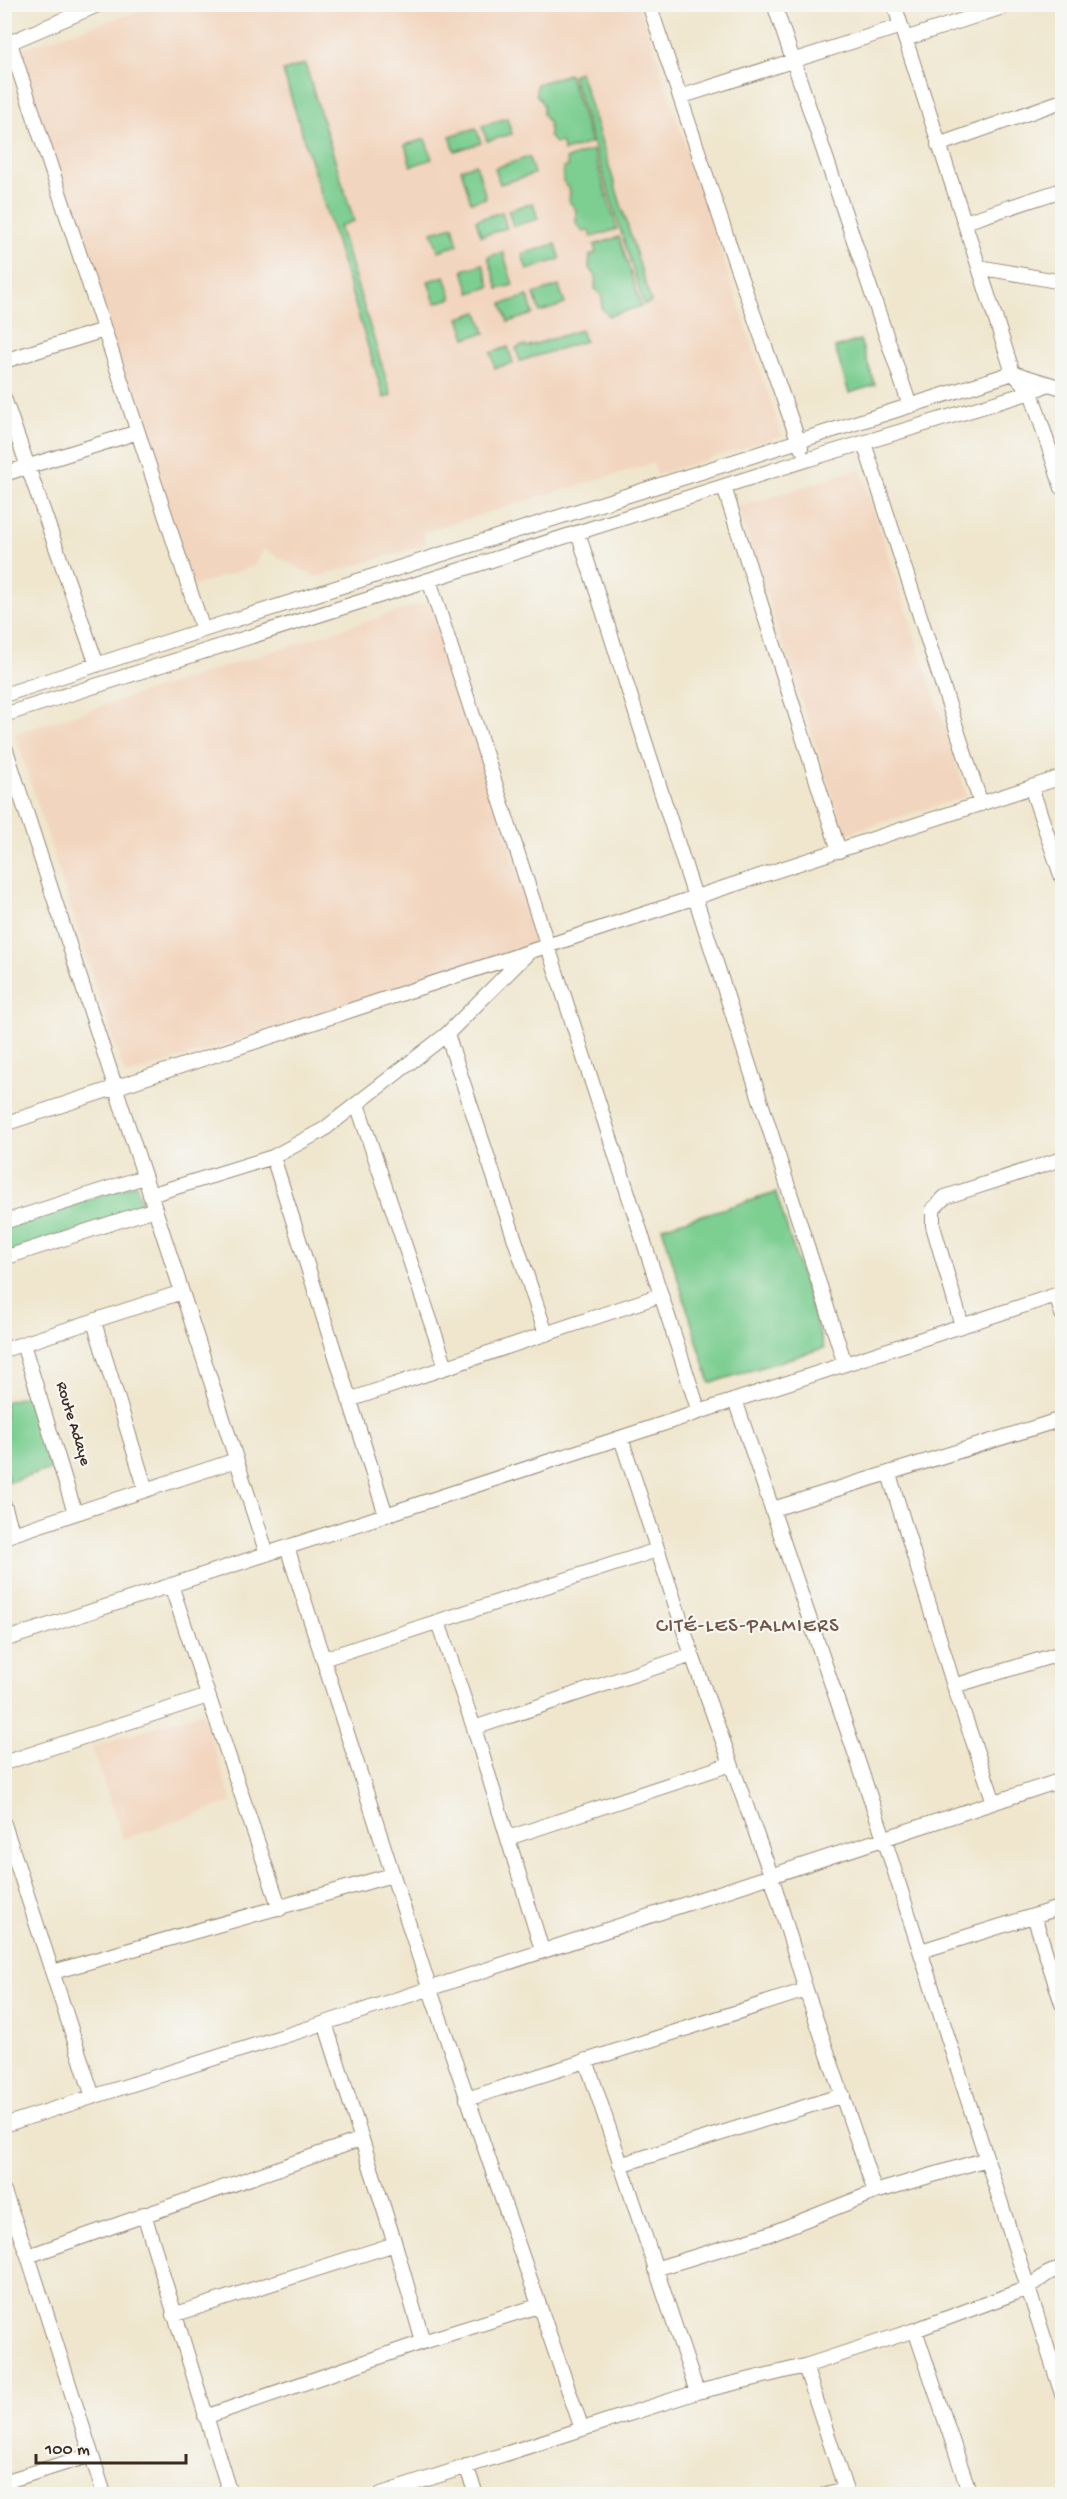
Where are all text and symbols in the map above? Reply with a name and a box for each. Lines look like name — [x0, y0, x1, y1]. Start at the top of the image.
street label: Route Adaye — [50, 1380, 94, 1469]
district label: CITÉ-LES-PALMIERS — [656, 1615, 840, 1639]
scale bar — [36, 2427, 186, 2465]
text: 100 m — [44, 2440, 90, 2461]

